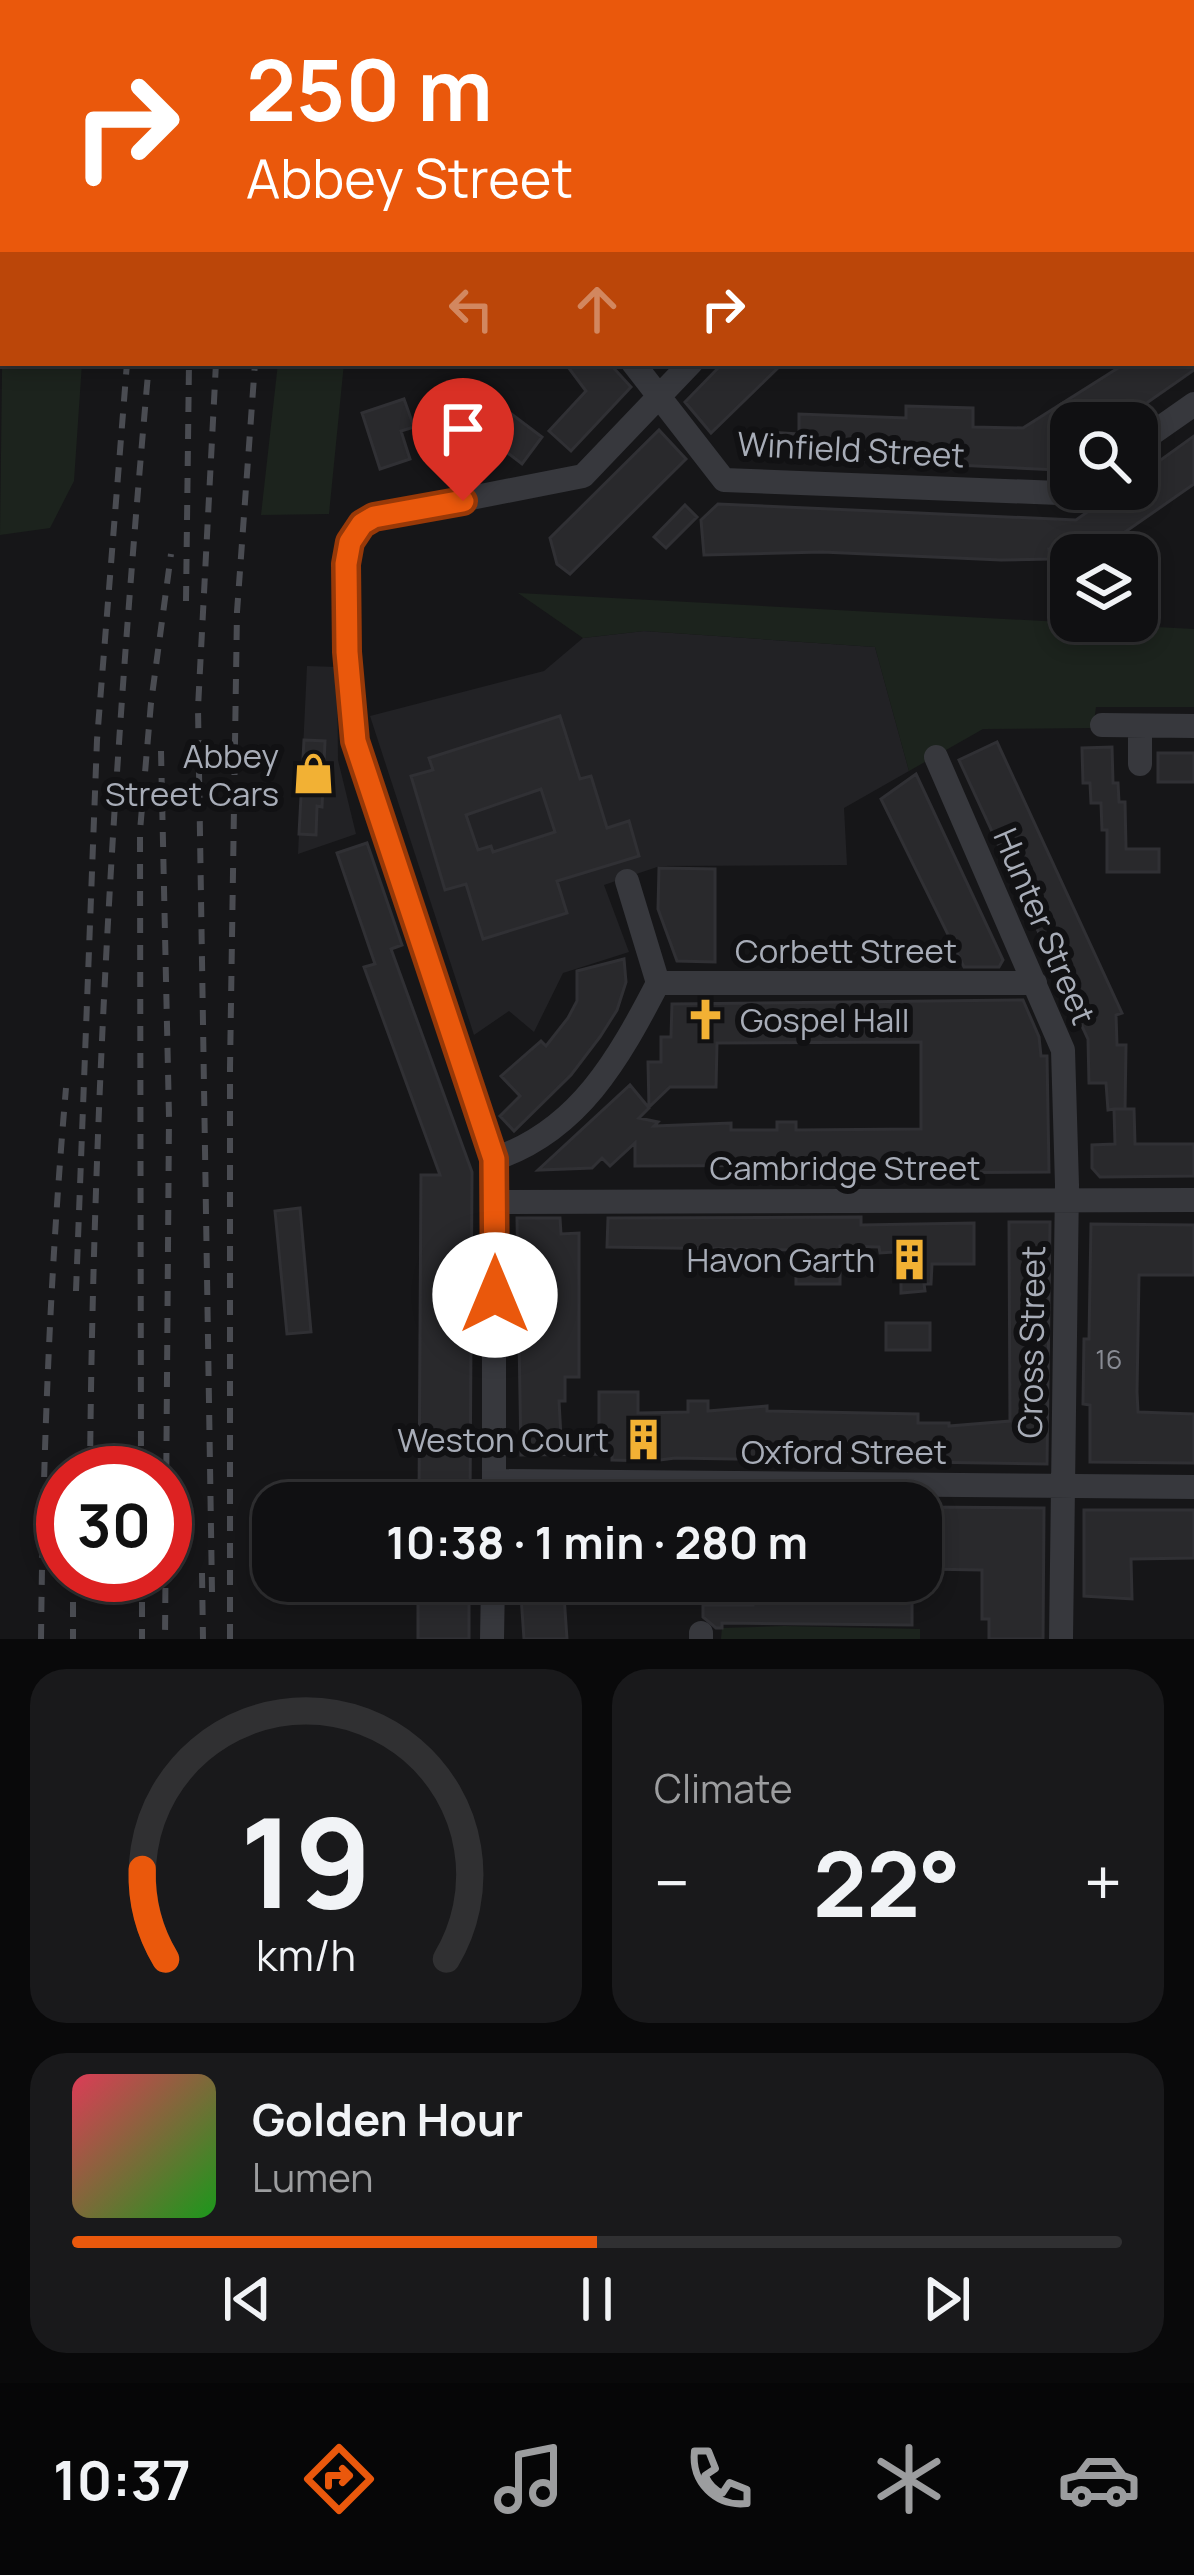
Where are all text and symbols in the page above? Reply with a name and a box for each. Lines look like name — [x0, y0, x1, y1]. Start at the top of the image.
text: 250 m — [246, 31, 493, 146]
icon: right — [48, 48, 204, 204]
text: Abbey Street — [246, 140, 573, 214]
icon: left — [438, 276, 504, 342]
icon: ahead — [564, 276, 630, 342]
icon: right — [690, 276, 756, 342]
pin — [412, 378, 514, 501]
icon: arrive — [430, 396, 496, 462]
map controls — [1050, 402, 1158, 642]
button: search — [1050, 402, 1158, 510]
street label: Winfield Street — [736, 421, 966, 477]
button: layers — [1050, 534, 1158, 642]
place label: Abbey Street Cars — [105, 733, 279, 816]
shop icon: Abbey Street Cars — [290, 751, 336, 797]
street label: Hunter Street — [983, 821, 1107, 1031]
street label: Corbett Street — [735, 928, 957, 973]
church icon: Gospel Hall — [683, 996, 729, 1042]
place label: Gospel Hall — [740, 997, 909, 1042]
street label: Cambridge Street — [710, 1145, 980, 1190]
position arrow — [432, 1232, 558, 1358]
building icon: Havon Garth — [886, 1236, 932, 1282]
place label: Havon Garth — [687, 1237, 875, 1282]
street label: Cross Street — [1007, 1245, 1055, 1439]
house number: 16 — [1095, 1340, 1123, 1377]
building icon: Weston Court — [620, 1416, 666, 1462]
place label: Weston Court — [397, 1417, 609, 1462]
street label: Oxford Street — [741, 1429, 947, 1474]
speed limit sign: 30 — [36, 1446, 192, 1602]
text: 10:38 · 1 min · 280 m — [386, 1511, 808, 1573]
text: Climate — [654, 1761, 793, 1815]
text: 19 — [240, 1775, 372, 1945]
text: 22° — [813, 1821, 961, 1944]
text: − — [654, 1837, 690, 1927]
text: + — [1084, 1837, 1122, 1927]
text: km/h — [256, 1925, 356, 1984]
text: Golden Hour — [252, 2088, 523, 2150]
text: Lumen — [252, 2150, 373, 2204]
icon: previous — [214, 2266, 280, 2332]
icon: pause — [564, 2266, 630, 2332]
icon: next — [914, 2266, 980, 2332]
icon: directions — [297, 2437, 381, 2521]
icon: music — [487, 2437, 571, 2521]
icon: phone — [677, 2437, 761, 2521]
icon: climate — [867, 2437, 951, 2521]
icon: car — [1057, 2437, 1141, 2521]
text: 10:37 — [53, 2442, 191, 2516]

